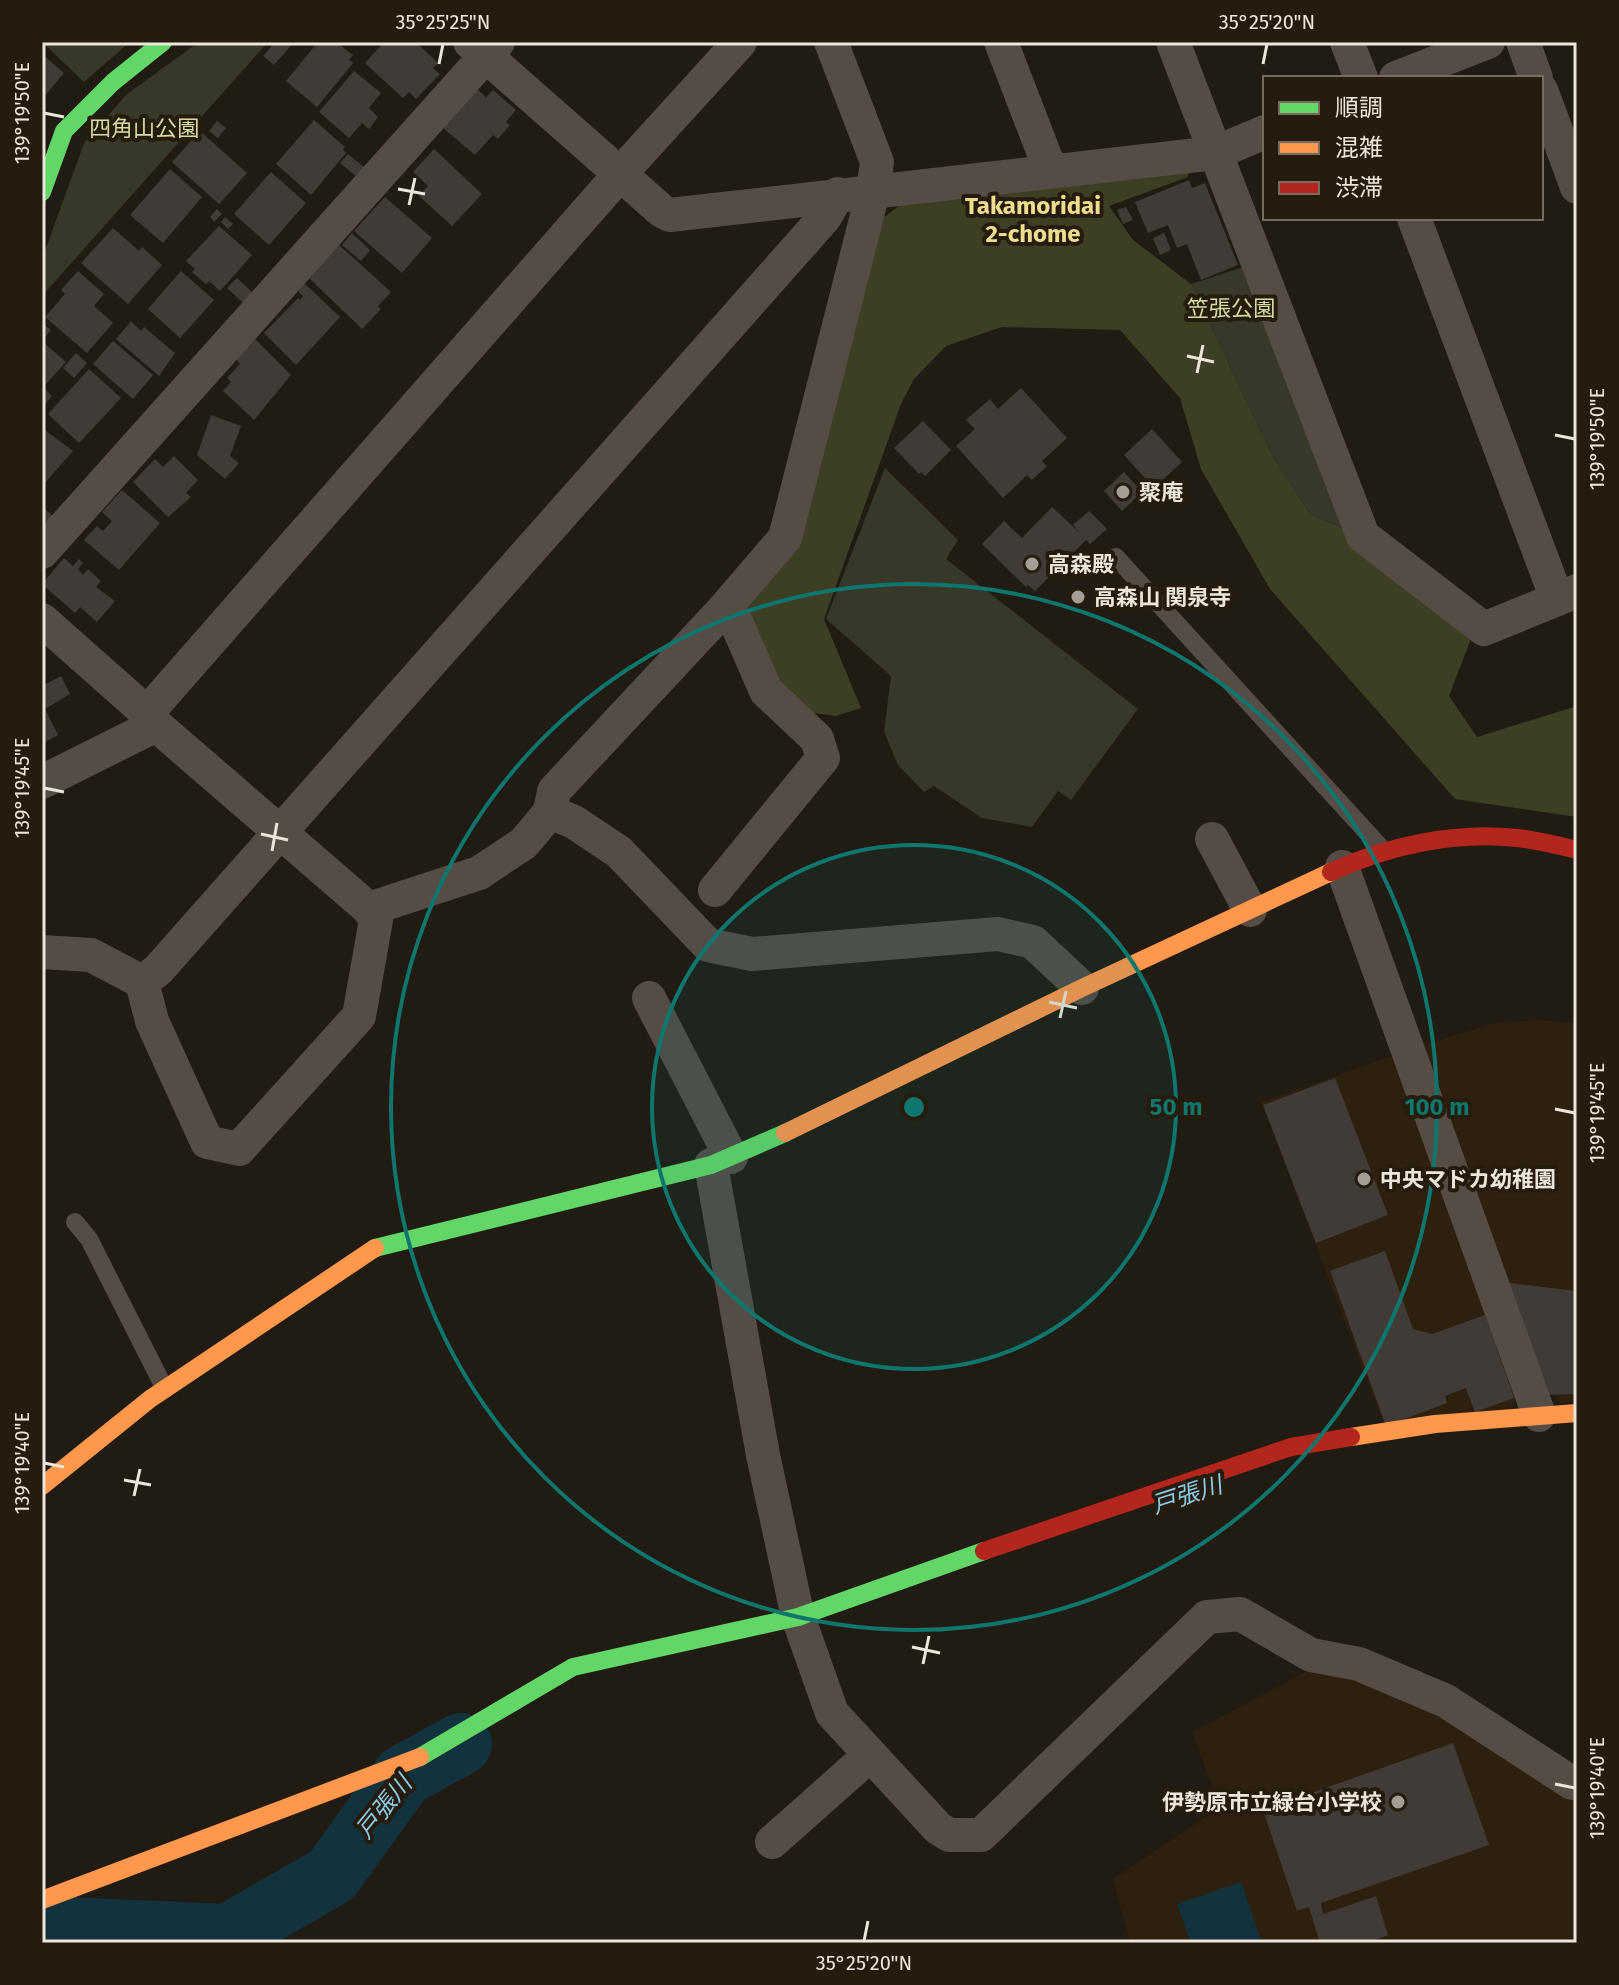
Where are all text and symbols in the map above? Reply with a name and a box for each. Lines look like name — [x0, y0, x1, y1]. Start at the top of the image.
text: 35°25'25"N — [396, 10, 490, 34]
text: 35°25'20"N — [1219, 10, 1315, 34]
text: 139°19'50"E — [10, 62, 34, 164]
legend — [1263, 76, 1543, 220]
text: 順調 — [1335, 94, 1383, 122]
park label: 四角山公園 — [89, 115, 199, 142]
text: 混雑 — [1335, 134, 1383, 162]
text: 渋滞 — [1335, 174, 1383, 202]
district label: Takamoridai 2-chome — [965, 192, 1101, 248]
park label: 笠張公園 — [1187, 295, 1275, 322]
text: 139°19'50"E — [1585, 388, 1609, 490]
place label: 聚庵 — [1139, 479, 1183, 506]
marker: 聚庵 — [1114, 483, 1132, 501]
place label: 高森殿 — [1048, 551, 1114, 578]
marker: 高森殿 — [1023, 555, 1041, 573]
place label: 高森山 関泉寺 — [1094, 584, 1231, 611]
marker: 高森山 関泉寺 — [1069, 588, 1087, 606]
text: 139°19'45"E — [10, 738, 34, 838]
text: 139°19'45"E — [1585, 1063, 1609, 1163]
centre of rings — [900, 1093, 928, 1121]
text: 50 m — [1150, 1093, 1202, 1121]
text: 100 m — [1404, 1093, 1470, 1121]
place label: 中央マドカ幼稚園 — [1380, 1166, 1556, 1193]
marker: 中央マドカ幼稚園 — [1355, 1170, 1373, 1188]
text: 139°19'40"E — [10, 1412, 34, 1514]
water label: 戸張川 — [1148, 1470, 1228, 1519]
text: 139°19'40"E — [1585, 1737, 1609, 1839]
water label: 戸張川 — [350, 1768, 419, 1844]
place label: 伊勢原市立緑台小学校 — [1162, 1789, 1382, 1816]
marker: 伊勢原市立緑台小学校 — [1389, 1793, 1407, 1811]
text: 35°25'20"N — [816, 1951, 912, 1975]

